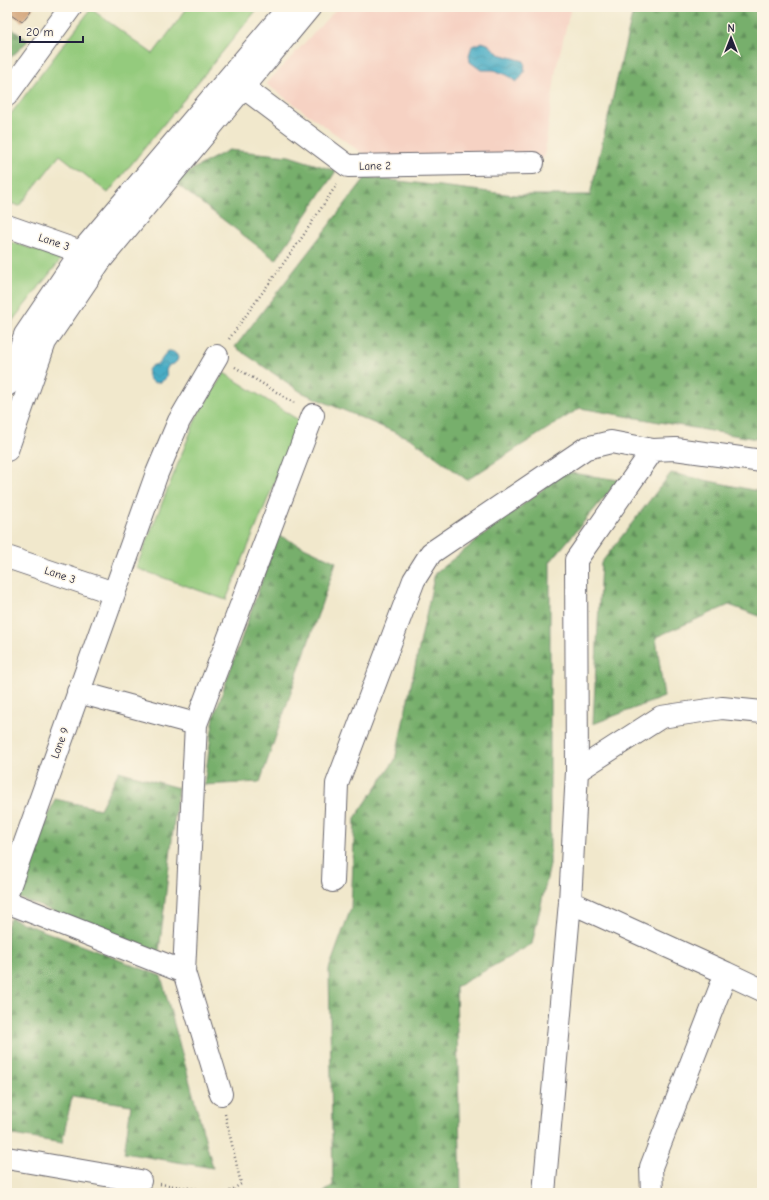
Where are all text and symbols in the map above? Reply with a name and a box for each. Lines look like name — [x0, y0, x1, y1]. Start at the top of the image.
scale bar — [20, 18, 83, 44]
north arrow — [711, 18, 751, 58]
text: N — [727, 22, 735, 35]
text: 20 m — [26, 25, 54, 39]
street label: Lane 2 — [359, 159, 391, 173]
street label: Lane 3 — [37, 231, 71, 253]
street label: Lane 3 — [43, 564, 77, 586]
street label: Lane 9 — [48, 726, 72, 760]

